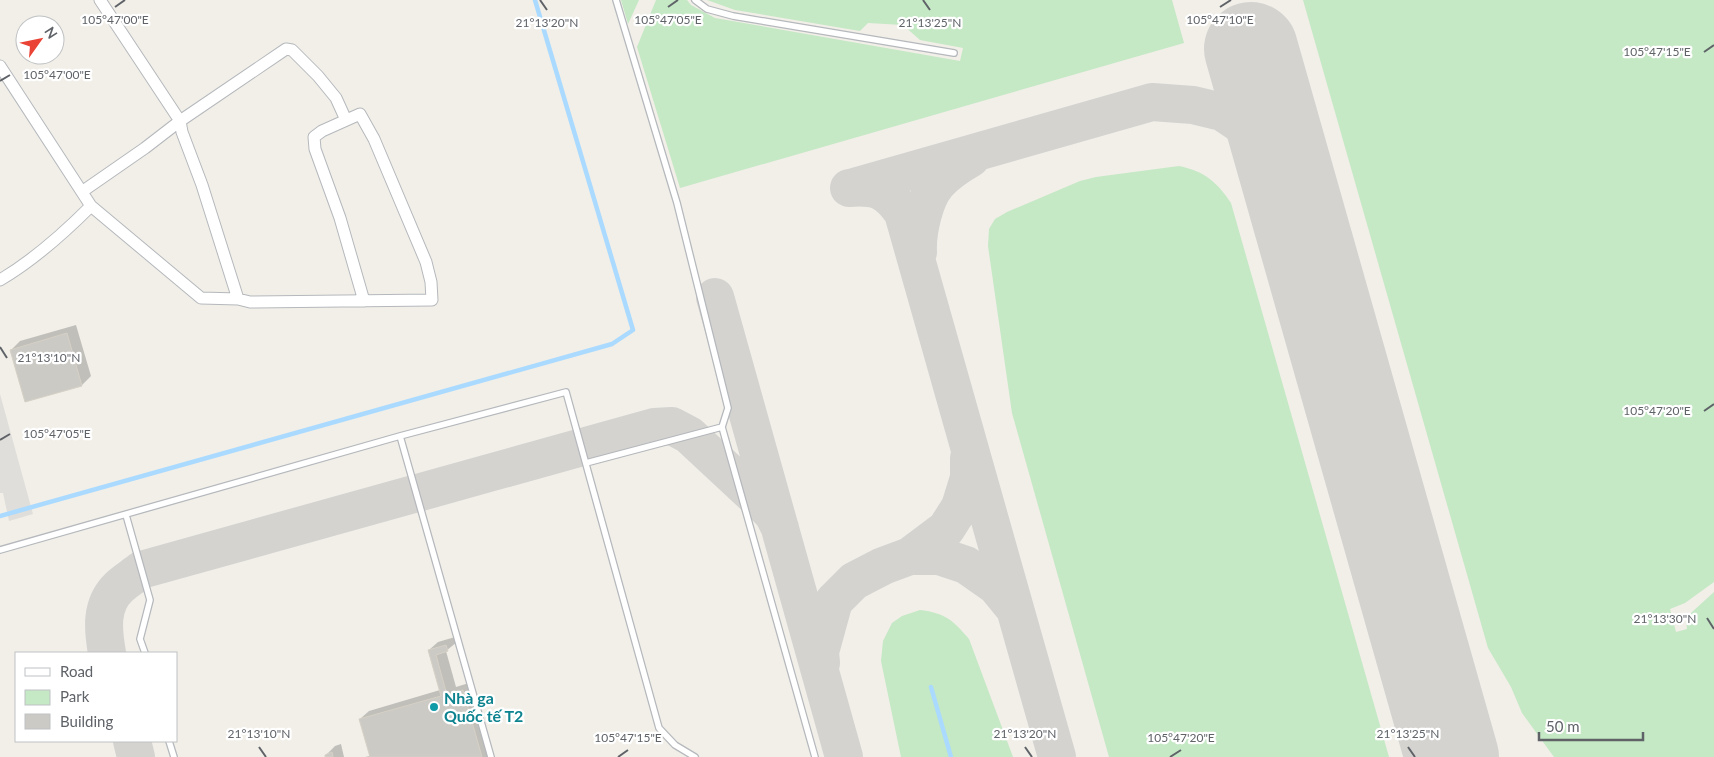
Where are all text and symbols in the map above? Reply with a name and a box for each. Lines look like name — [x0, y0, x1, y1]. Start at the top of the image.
text: 105°47'00"E — [81, 12, 149, 27]
text: 105°47'05"E — [634, 12, 702, 27]
text: 105°47'10"E — [1186, 12, 1254, 27]
north arrow — [15, 15, 65, 65]
text: 21°13'20"N — [516, 15, 578, 30]
text: 21°13'25"N — [899, 15, 961, 30]
text: N — [41, 23, 61, 42]
text: 105°47'15"E — [1623, 44, 1691, 59]
text: 105°47'00"E — [23, 67, 91, 82]
text: 21°13'10"N — [18, 350, 80, 365]
text: 105°47'20"E — [1623, 403, 1691, 418]
text: 105°47'05"E — [23, 426, 91, 441]
text: 21°13'30"N — [1634, 611, 1696, 626]
legend — [15, 652, 178, 742]
text: Road — [60, 662, 93, 680]
text: Park — [60, 687, 90, 705]
place label: Nhà ga Quốc tế T2 — [444, 688, 523, 725]
marker: Nhà ga Quốc tế T2 — [428, 701, 440, 713]
scale bar — [1539, 710, 1643, 742]
text: Building — [60, 712, 113, 730]
text: 50 m — [1546, 717, 1580, 735]
text: 21°13'10"N — [228, 726, 290, 741]
text: 21°13'20"N — [994, 726, 1056, 741]
text: 21°13'25"N — [1377, 726, 1439, 741]
text: 105°47'15"E — [594, 730, 662, 745]
text: 105°47'20"E — [1147, 730, 1215, 745]

